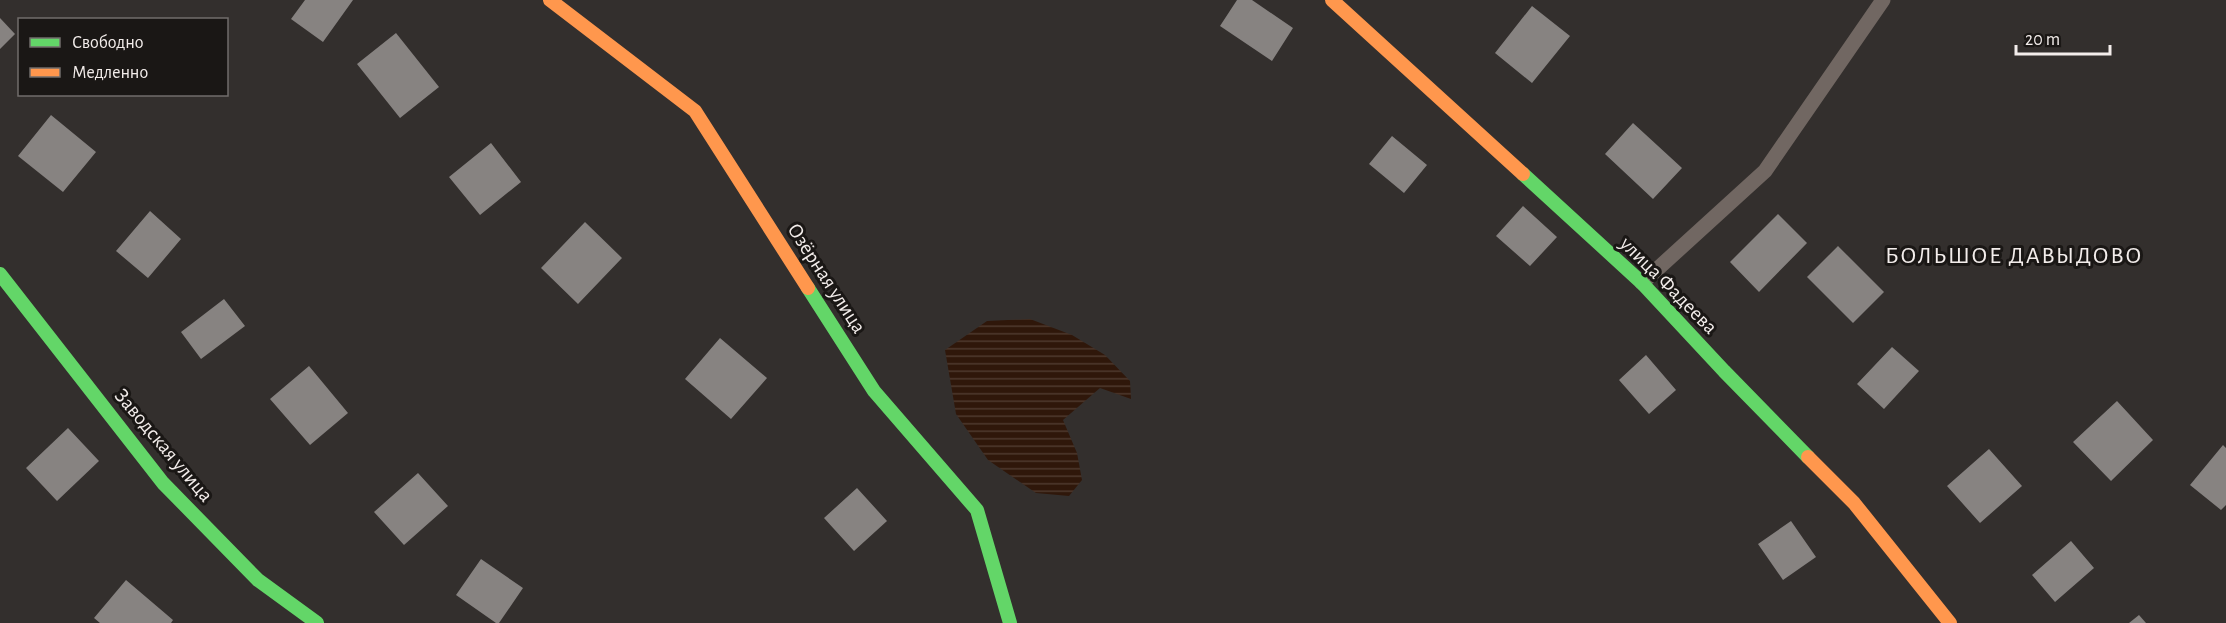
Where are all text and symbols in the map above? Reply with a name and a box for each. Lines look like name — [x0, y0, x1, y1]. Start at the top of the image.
legend — [18, 18, 228, 96]
scale bar — [2016, 18, 2110, 56]
text: 20 m — [2025, 31, 2060, 49]
text: Свободно — [72, 33, 144, 52]
text: Медленно — [72, 64, 148, 82]
street label: Озёрная улица — [783, 220, 870, 337]
street label: улица Фадеева — [1615, 232, 1722, 338]
district label: БОЛЬШОЕ ДАВЫДОВО — [1885, 244, 2143, 268]
street label: Заводская улица — [110, 385, 217, 506]

